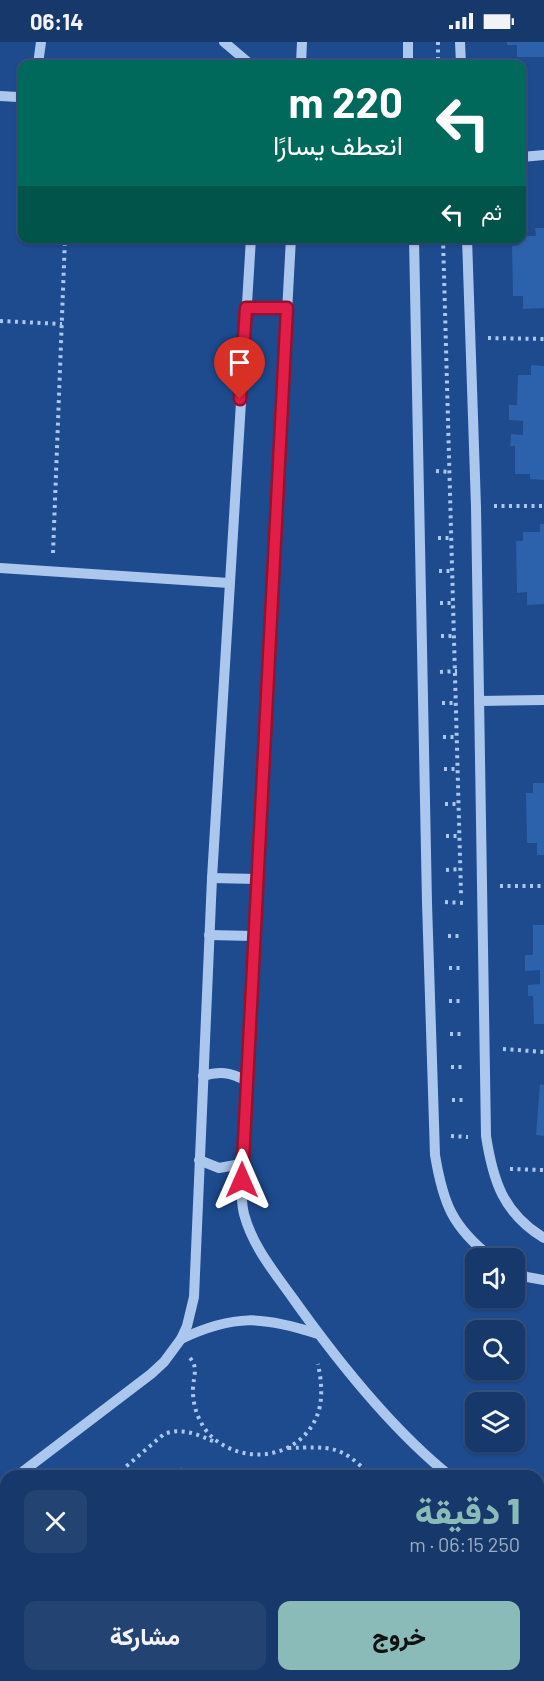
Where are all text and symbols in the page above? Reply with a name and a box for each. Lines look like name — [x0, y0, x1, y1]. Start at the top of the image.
text: 06:14 — [30, 8, 83, 34]
text: 220 m — [289, 76, 403, 126]
icon: left — [424, 84, 502, 162]
text: انعطف يسارًا — [273, 128, 403, 160]
icon: left — [436, 198, 469, 231]
text: ثم — [481, 198, 502, 224]
pin — [214, 337, 265, 399]
icon: arrive — [223, 346, 256, 379]
position arrow — [210, 1148, 274, 1212]
map controls — [465, 1248, 525, 1452]
button: sound — [465, 1248, 525, 1308]
button: search — [465, 1320, 525, 1380]
button: layers — [465, 1392, 525, 1452]
text: 1 دقيقة — [415, 1488, 520, 1531]
button: close — [24, 1490, 87, 1553]
text: 250 m · 06:15 — [409, 1532, 520, 1556]
button: مشاركة — [24, 1601, 266, 1670]
button: خروج — [278, 1601, 520, 1670]

